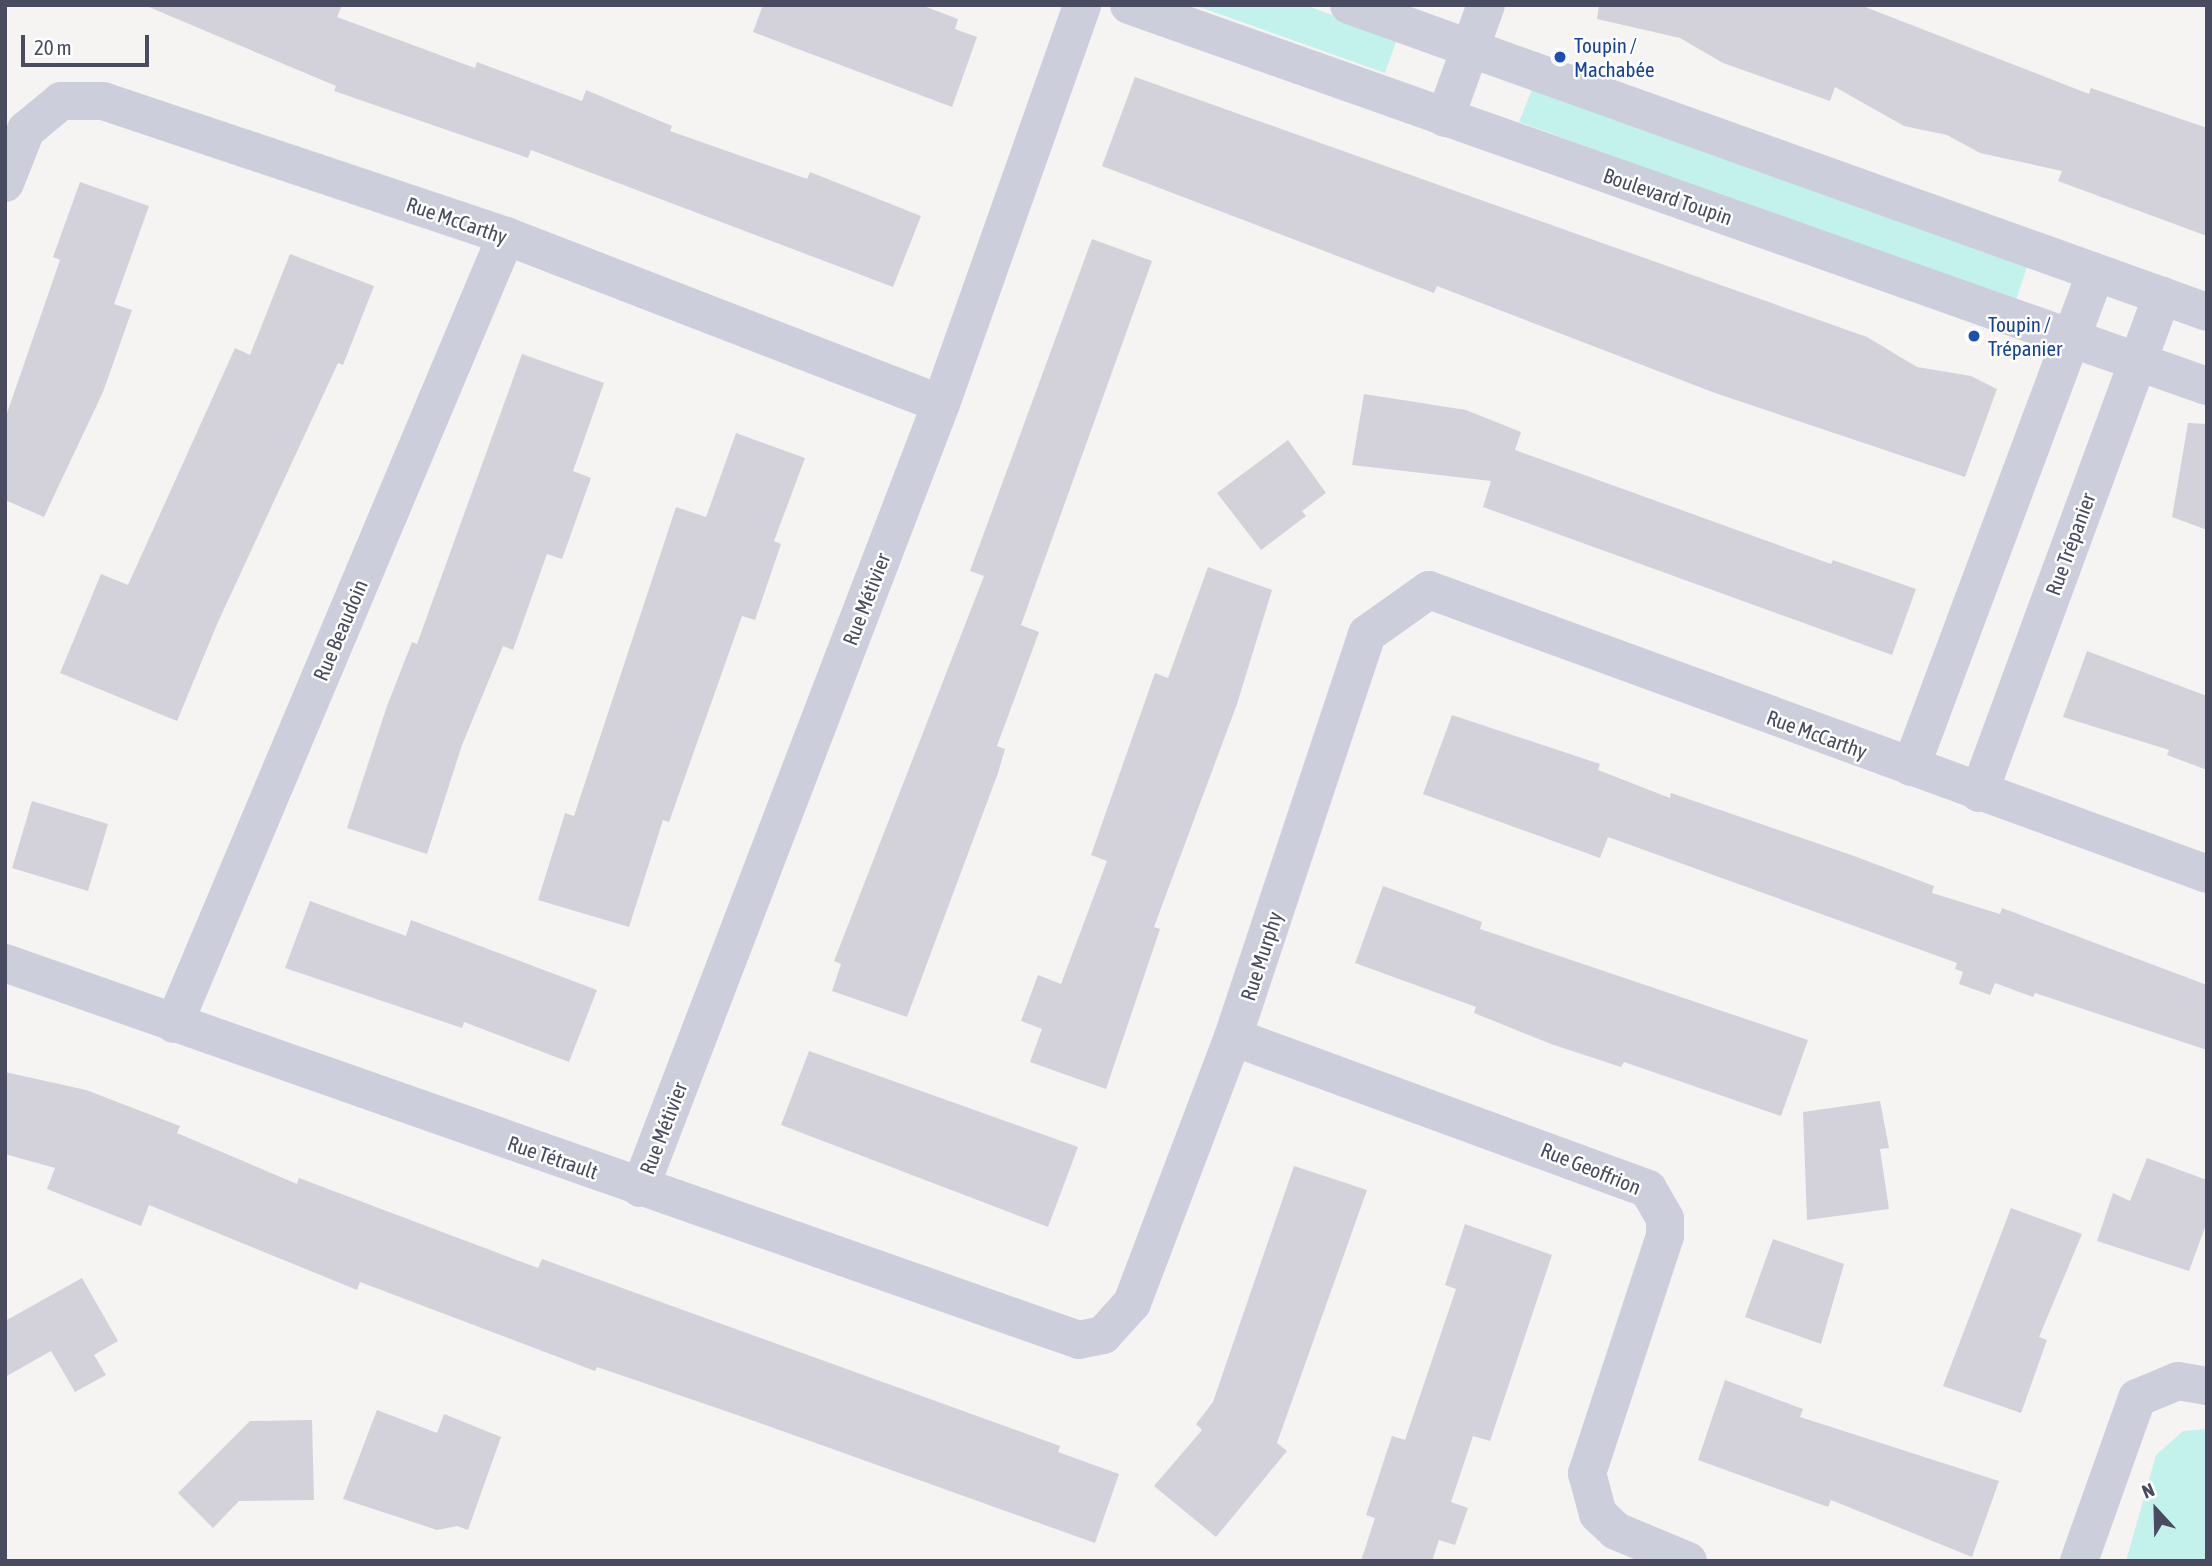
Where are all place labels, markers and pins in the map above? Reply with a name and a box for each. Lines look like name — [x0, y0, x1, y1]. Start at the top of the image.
place label: Toupin / Machabée — [1574, 32, 1654, 82]
marker: Toupin / Machabée — [1552, 49, 1568, 65]
place label: Toupin / Trépanier — [1988, 311, 2062, 361]
marker: Toupin / Trépanier — [1966, 328, 1982, 344]

